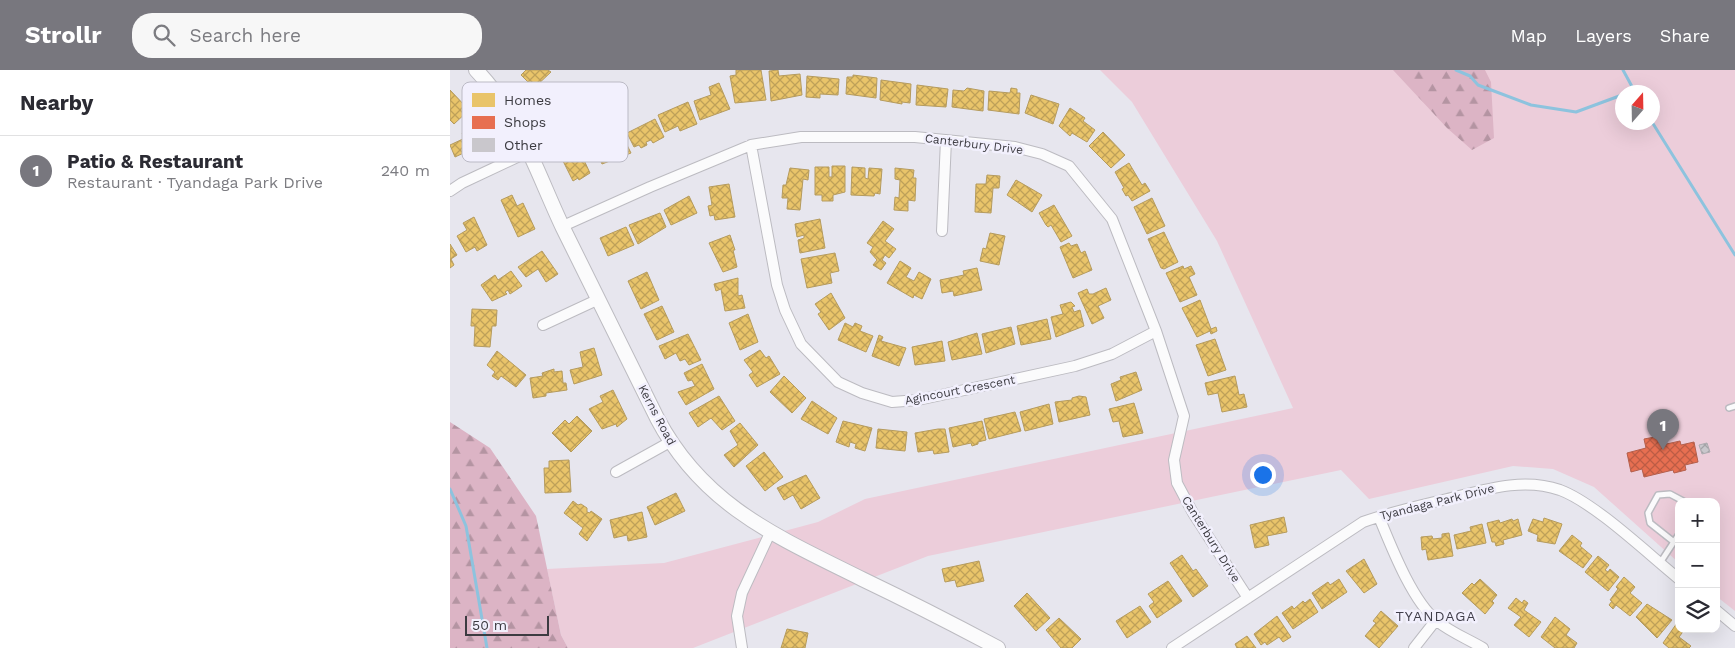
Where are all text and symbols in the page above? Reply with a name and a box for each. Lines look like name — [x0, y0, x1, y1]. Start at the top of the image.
search box — [132, 13, 482, 58]
text: Strollr — [25, 21, 102, 49]
icon: search — [150, 21, 178, 49]
text: Search here — [190, 24, 301, 47]
text: Map — [1510, 25, 1547, 46]
text: Layers — [1575, 25, 1632, 46]
text: Share — [1660, 25, 1710, 46]
legend — [462, 82, 628, 162]
north arrow — [1615, 85, 1660, 130]
text: Nearby — [20, 90, 93, 115]
text: Homes — [504, 92, 551, 108]
text: Shops — [504, 114, 546, 130]
street label: Canterbury Drive — [924, 131, 1024, 157]
text: Other — [504, 137, 543, 153]
text: Patio & Restaurant — [67, 150, 243, 173]
text: 1 — [33, 161, 39, 180]
text: 240 m — [381, 161, 430, 180]
text: Restaurant · Tyandaga Park Drive — [67, 173, 323, 192]
street label: Agincourt Crescent — [904, 372, 1016, 408]
street label: Kerns Road — [635, 382, 679, 448]
pin: 1 — [1647, 409, 1679, 450]
your location — [1250, 462, 1276, 488]
street label: Tyandaga Park Drive — [1378, 481, 1496, 523]
street label: Canterbury Drive — [1179, 493, 1243, 585]
map controls — [1675, 498, 1720, 633]
button: + — [1675, 498, 1720, 543]
button: − — [1675, 543, 1720, 588]
button: layers — [1675, 588, 1720, 633]
district label: TYANDAGA — [1395, 608, 1477, 624]
scale bar — [465, 613, 549, 636]
text: 50 m — [472, 617, 507, 633]

